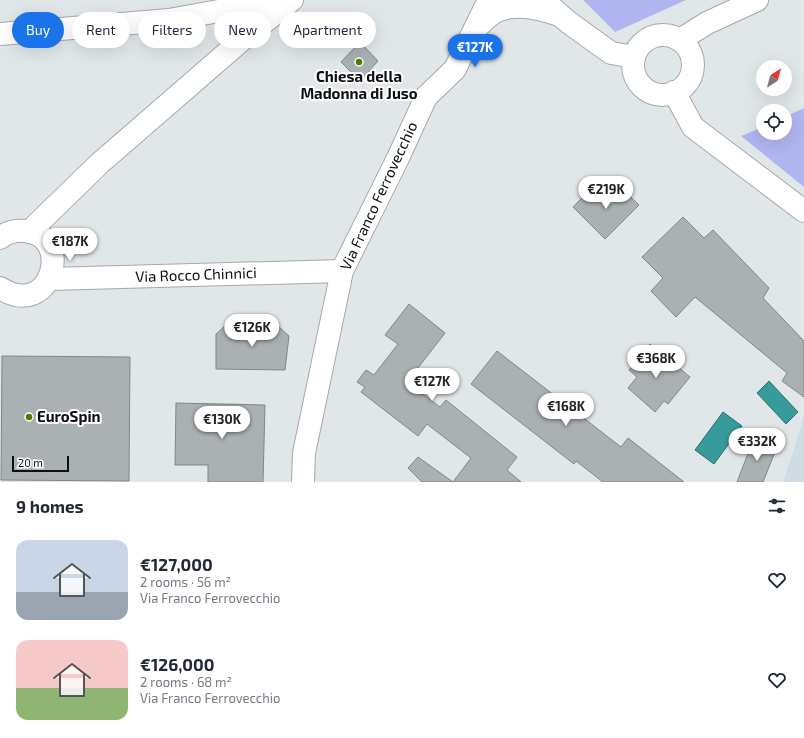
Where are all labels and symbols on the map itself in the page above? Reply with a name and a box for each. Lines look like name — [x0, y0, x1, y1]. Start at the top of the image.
pin: €127K — [447, 34, 503, 68]
marker: Chiesa della Madonna di Juso — [354, 57, 364, 67]
north arrow — [756, 60, 792, 96]
place label: Chiesa della Madonna di Juso — [300, 67, 418, 102]
street label: Via Franco Ferrovecchio — [336, 118, 420, 273]
pin: €219K — [578, 176, 634, 210]
pin: €187K — [42, 228, 98, 262]
street label: Via Rocco Chinnici — [135, 263, 257, 285]
pin: €126K — [224, 314, 280, 348]
pin: €368K — [628, 345, 684, 379]
pin: €127K — [404, 368, 460, 402]
pin: €168K — [538, 393, 594, 427]
pin: €130K — [194, 406, 250, 440]
place label: EuroSpin — [37, 407, 101, 425]
marker: EuroSpin — [24, 412, 34, 422]
pin: €332K — [729, 428, 785, 462]
scale bar — [12, 454, 69, 473]

